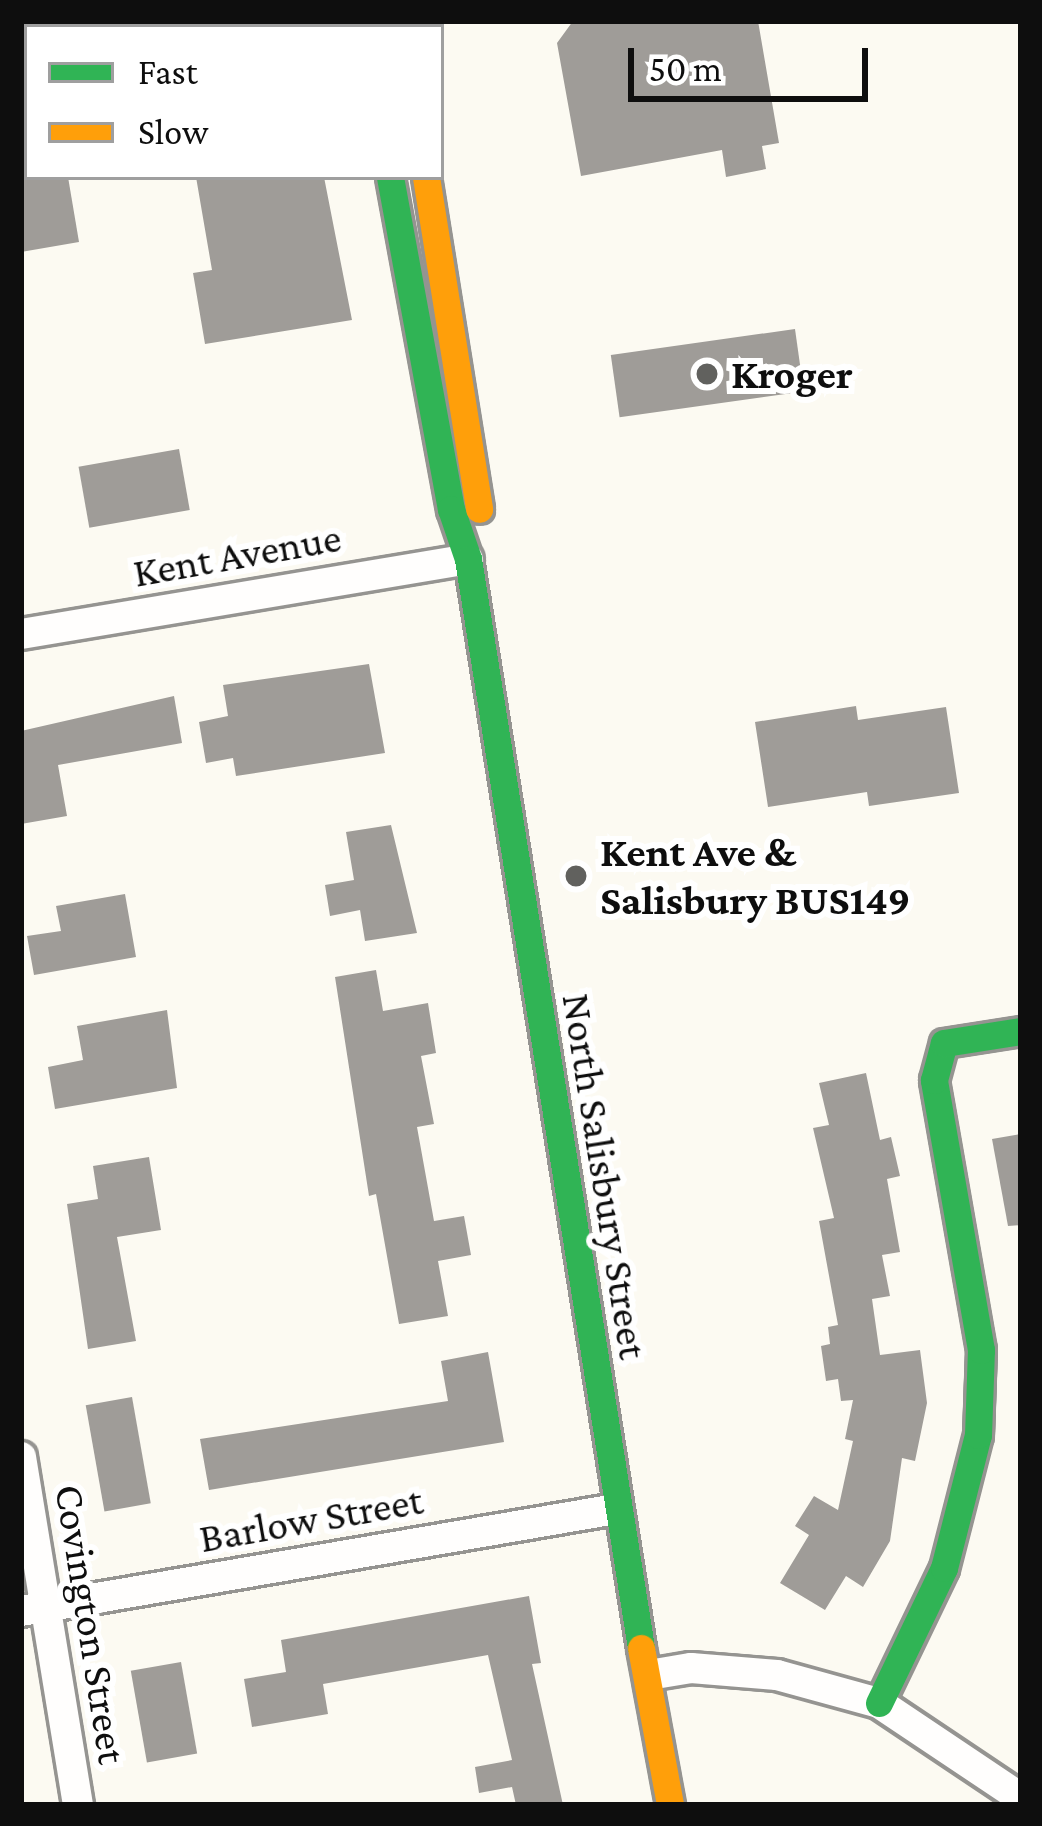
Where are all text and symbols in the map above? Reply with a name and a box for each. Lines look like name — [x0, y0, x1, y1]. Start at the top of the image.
legend — [24, 24, 444, 180]
scale bar — [634, 24, 874, 98]
text: 50 m — [649, 49, 722, 89]
text: Fast — [138, 52, 198, 92]
text: Slow — [138, 112, 209, 152]
place label: Kroger — [731, 349, 853, 399]
marker: Kroger — [694, 361, 720, 387]
street label: Kent Avenue — [129, 512, 345, 598]
place label: Kent Ave & Salisbury BUS149 — [600, 827, 911, 926]
marker: Kent Ave & Salisbury BUS149 — [563, 863, 589, 889]
street label: North Salisbury Street — [551, 990, 659, 1362]
street label: Barlow Street — [195, 1475, 427, 1563]
street label: Covington Street — [44, 1481, 138, 1767]

